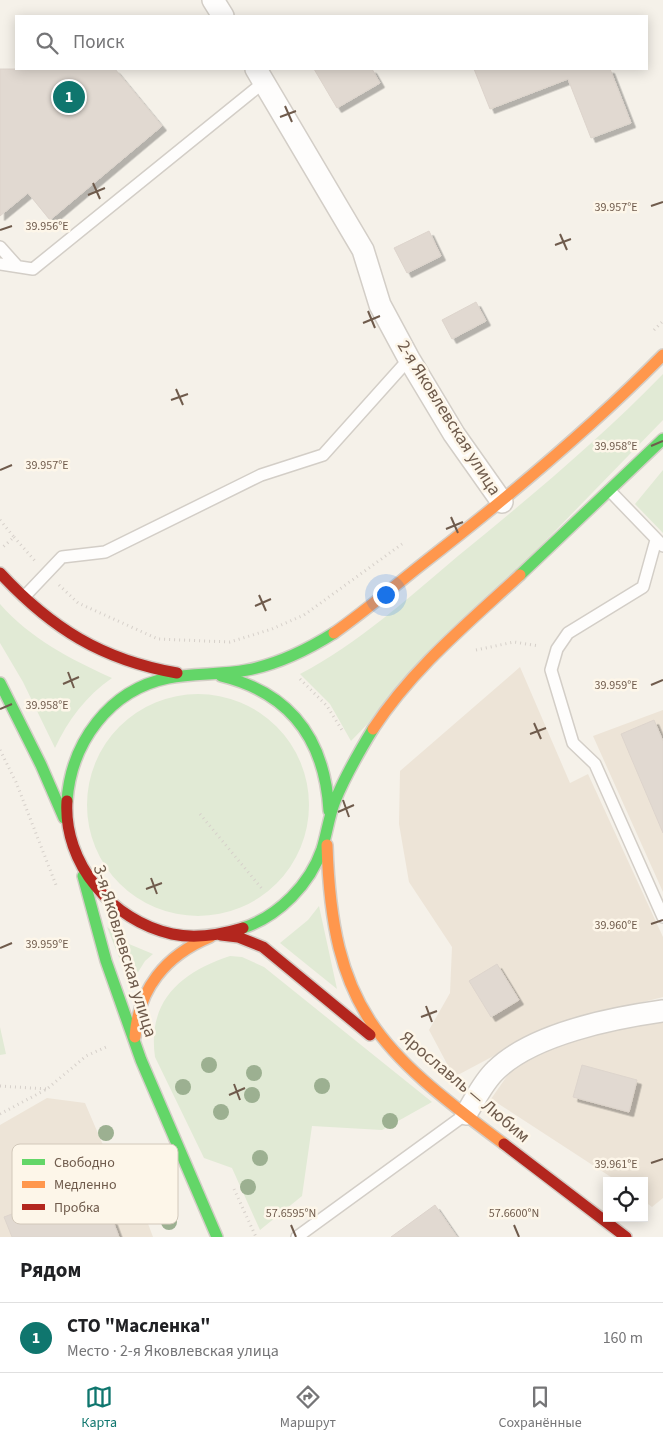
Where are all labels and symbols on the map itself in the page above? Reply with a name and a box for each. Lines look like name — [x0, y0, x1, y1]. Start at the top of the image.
pin: 1 — [53, 78, 85, 116]
text: 39.957°E — [594, 199, 638, 216]
text: 39.956°E — [25, 218, 69, 235]
street label: 2-я Яковлевская улица — [391, 336, 507, 500]
text: 39.958°E — [594, 438, 638, 455]
text: 39.957°E — [25, 457, 69, 474]
your location — [373, 582, 399, 608]
text: 39.959°E — [594, 677, 638, 694]
text: 39.958°E — [25, 697, 69, 714]
street label: 3-я Яковлевская улица — [87, 862, 163, 1040]
text: 39.960°E — [594, 917, 638, 934]
text: 39.959°E — [25, 936, 69, 953]
street label: Ярославль — Любим — [395, 1025, 535, 1149]
legend — [12, 1144, 178, 1224]
text: Свободно — [54, 1153, 115, 1173]
text: 39.961°E — [594, 1156, 638, 1173]
text: Медленно — [54, 1175, 117, 1195]
text: Пробка — [54, 1198, 100, 1218]
text: 57.6595°N — [266, 1205, 316, 1222]
text: 57.6600°N — [489, 1205, 539, 1222]

